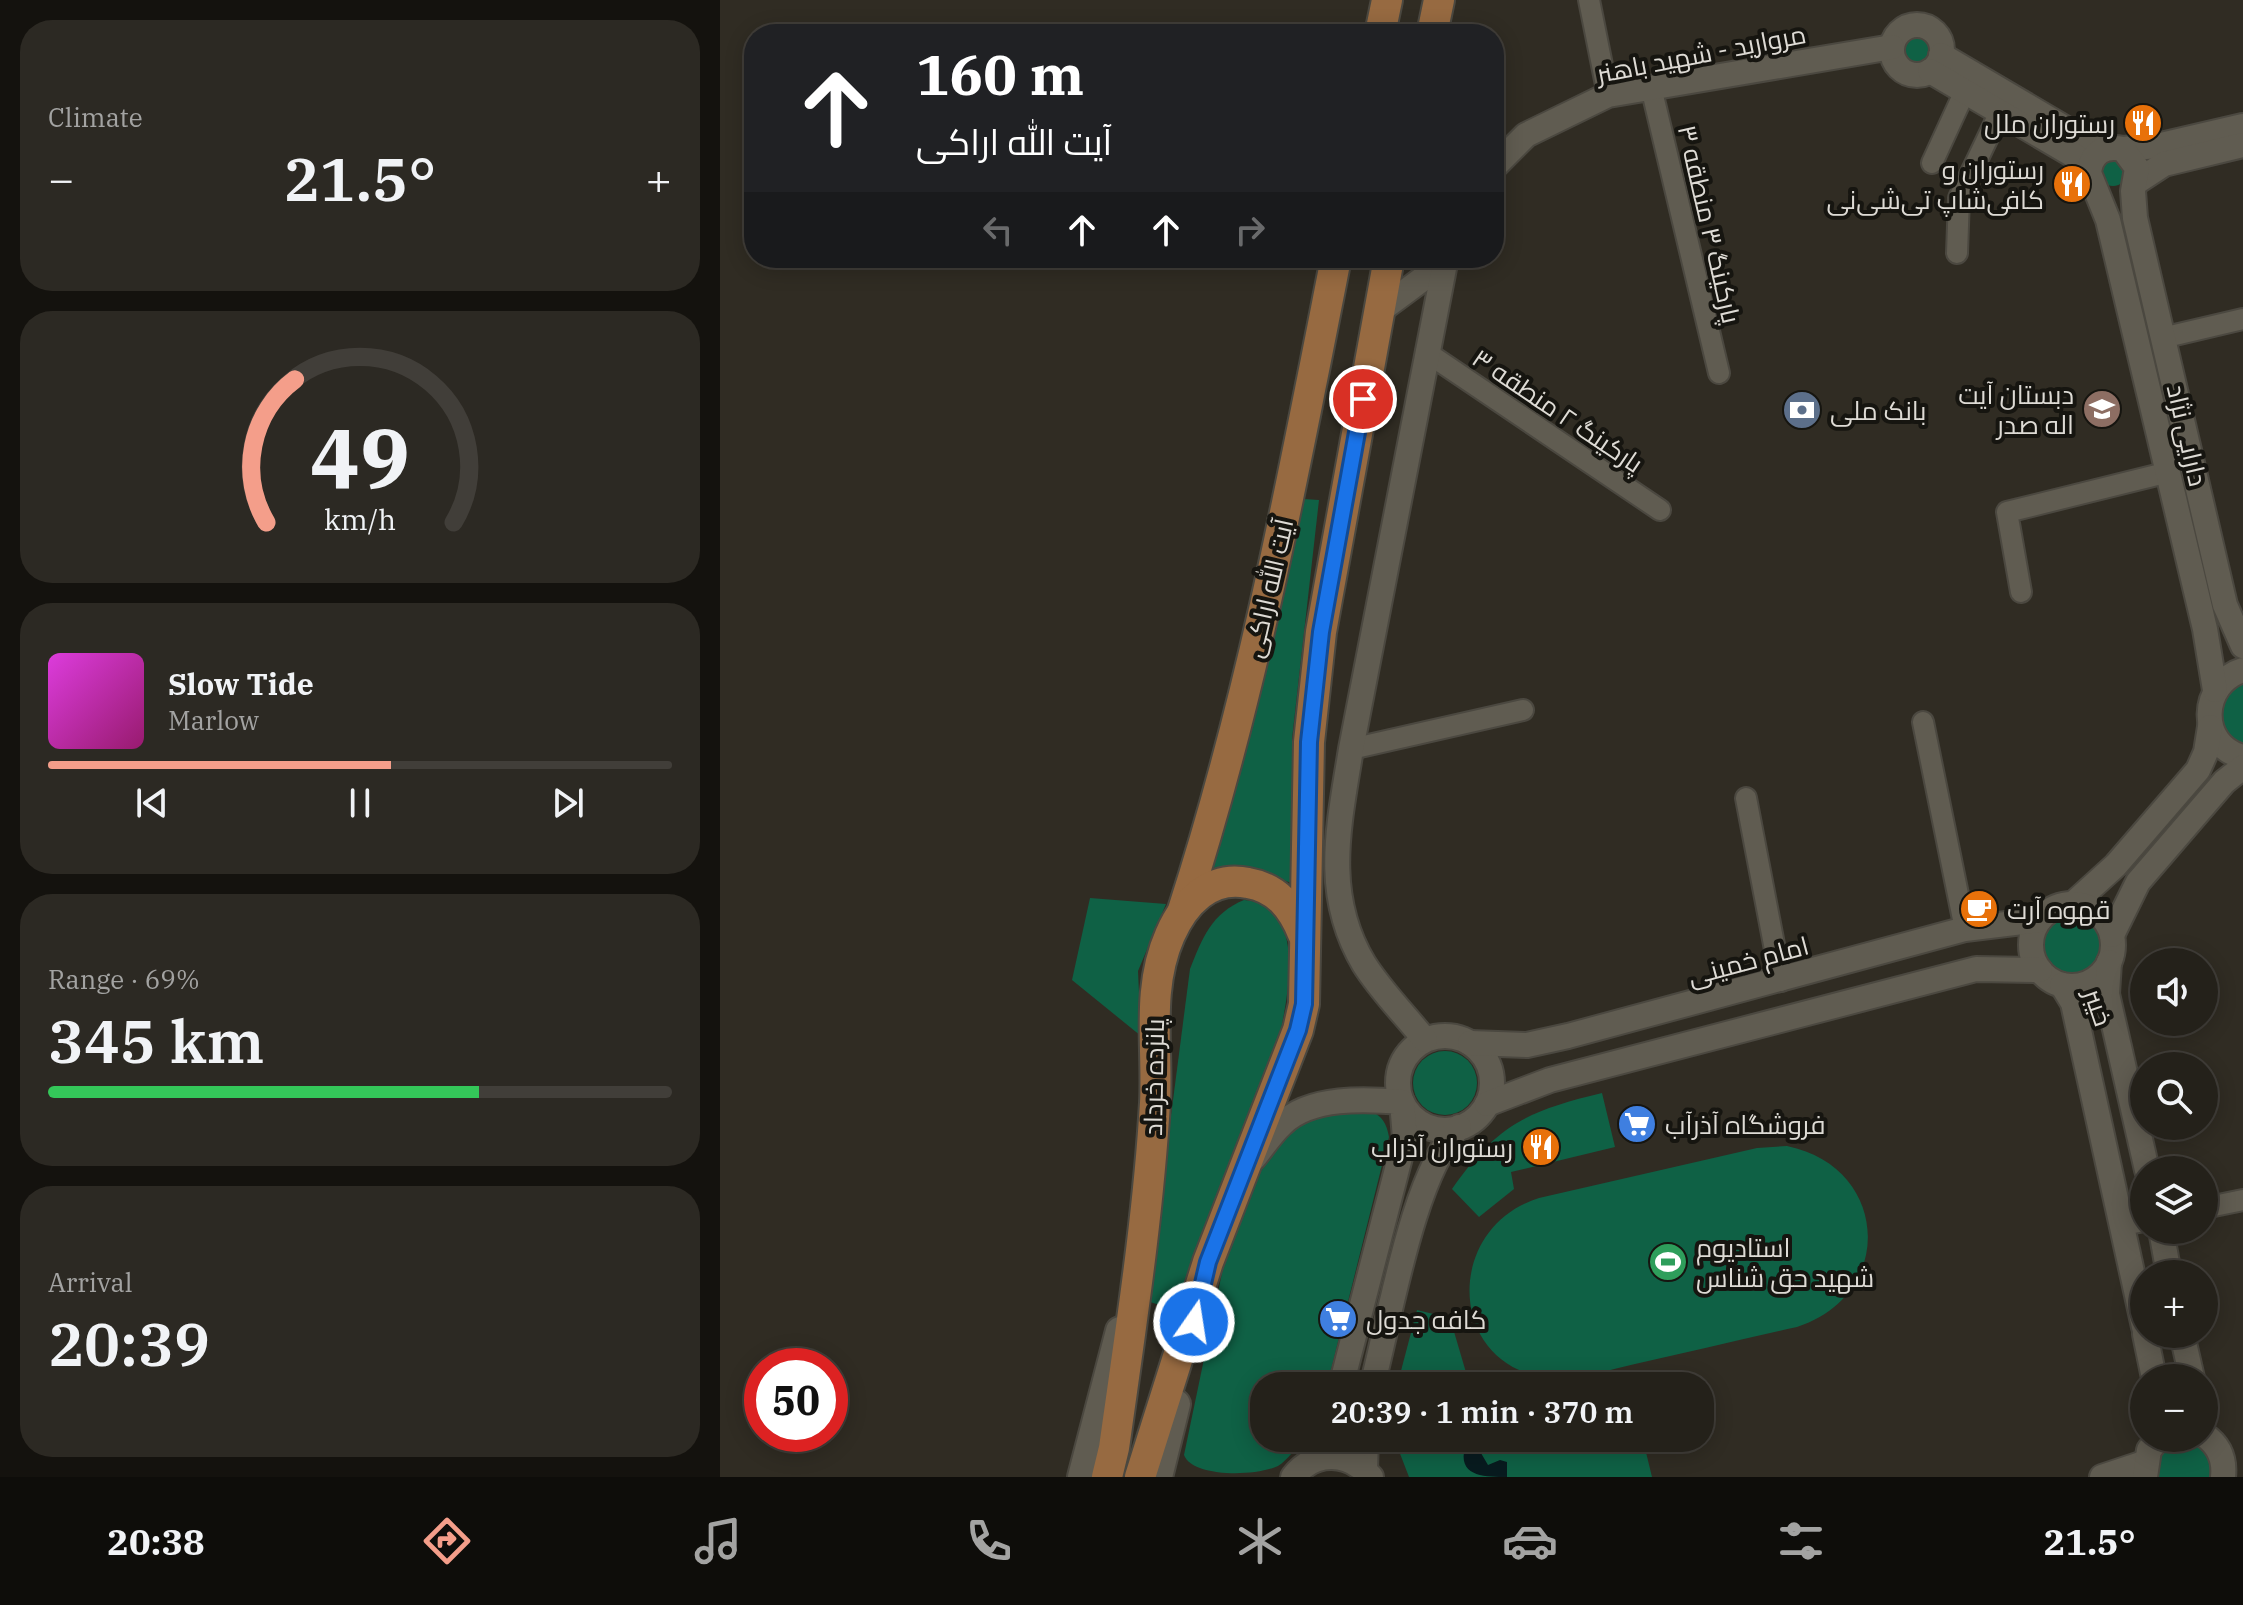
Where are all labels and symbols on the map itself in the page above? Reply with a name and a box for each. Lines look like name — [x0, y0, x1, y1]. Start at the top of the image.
street label: مروارید - شهید باهنر — [1591, 16, 1809, 90]
restaurant icon: رستوران ملل — [2122, 102, 2164, 144]
place label: رستوران ملل — [1984, 106, 2115, 140]
street label: پارکینگ ۳ منطقه ۳ — [1670, 121, 1749, 327]
place label: رستوران و کافی‌شاپ تی‌شی‌نی — [1826, 152, 2044, 217]
restaurant icon: رستوران و کافی‌شاپ تی‌شی‌نی — [2051, 163, 2093, 205]
street label: پارکینگ ۲ منطقه ۳ — [1465, 340, 1650, 481]
pin — [1329, 365, 1397, 433]
place label: دبستان آیت اله صدر — [1958, 377, 2074, 441]
street label: دارایی نژاد — [2160, 381, 2216, 489]
school or university icon: دبستان آیت اله صدر — [2081, 388, 2123, 430]
bank icon: بانک ملی — [1781, 389, 1823, 431]
place label: بانک ملی — [1830, 393, 1927, 427]
street label: آیت الله اراکی — [1235, 515, 1301, 661]
cafe icon: قهوه آرت — [1958, 888, 2000, 930]
place label: قهوه آرت — [2007, 892, 2111, 926]
street label: امام خمینی — [1684, 928, 1813, 994]
street label: خیبر — [2076, 982, 2121, 1030]
street label: پانزده خرداد — [1135, 1018, 1172, 1136]
supermarket icon: فروشگاه آذرآب — [1616, 1103, 1658, 1145]
place label: فروشگاه آذرآب — [1665, 1107, 1825, 1141]
restaurant icon: رستوران آذراب — [1520, 1126, 1562, 1168]
place label: رستوران آذراب — [1371, 1130, 1513, 1164]
place label: استادیوم شهید حق شناس — [1696, 1230, 1874, 1294]
sports icon: استادیوم شهید حق شناس — [1647, 1241, 1689, 1283]
position arrow — [1152, 1280, 1236, 1364]
supermarket icon: کافه جدول — [1317, 1298, 1359, 1340]
place label: کافه جدول — [1366, 1302, 1487, 1336]
speed limit sign: 50 — [744, 1348, 848, 1452]

